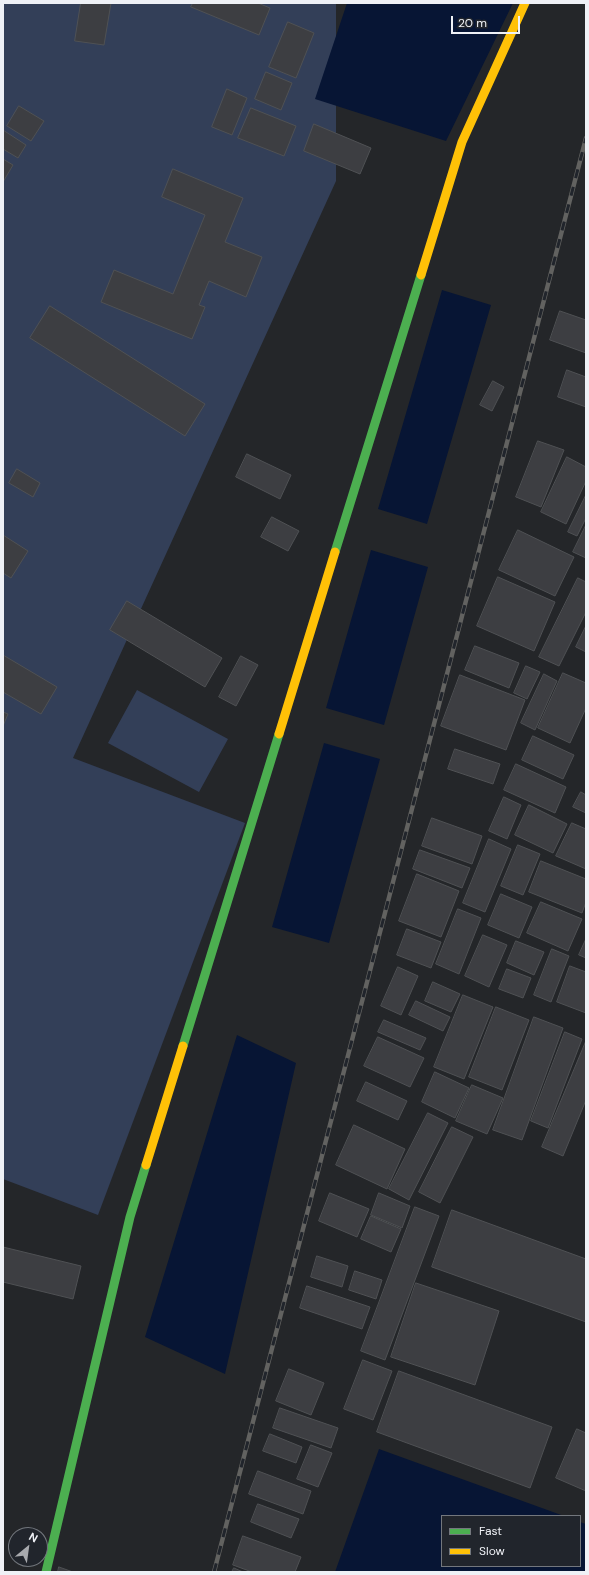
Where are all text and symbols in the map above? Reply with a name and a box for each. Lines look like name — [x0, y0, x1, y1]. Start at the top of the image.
scale bar — [453, 8, 522, 34]
text: 20 m — [458, 15, 487, 31]
legend — [441, 1515, 581, 1567]
text: Fast — [479, 1523, 502, 1539]
north arrow — [8, 1527, 48, 1567]
text: N — [26, 1529, 40, 1545]
text: Slow — [479, 1543, 505, 1559]

